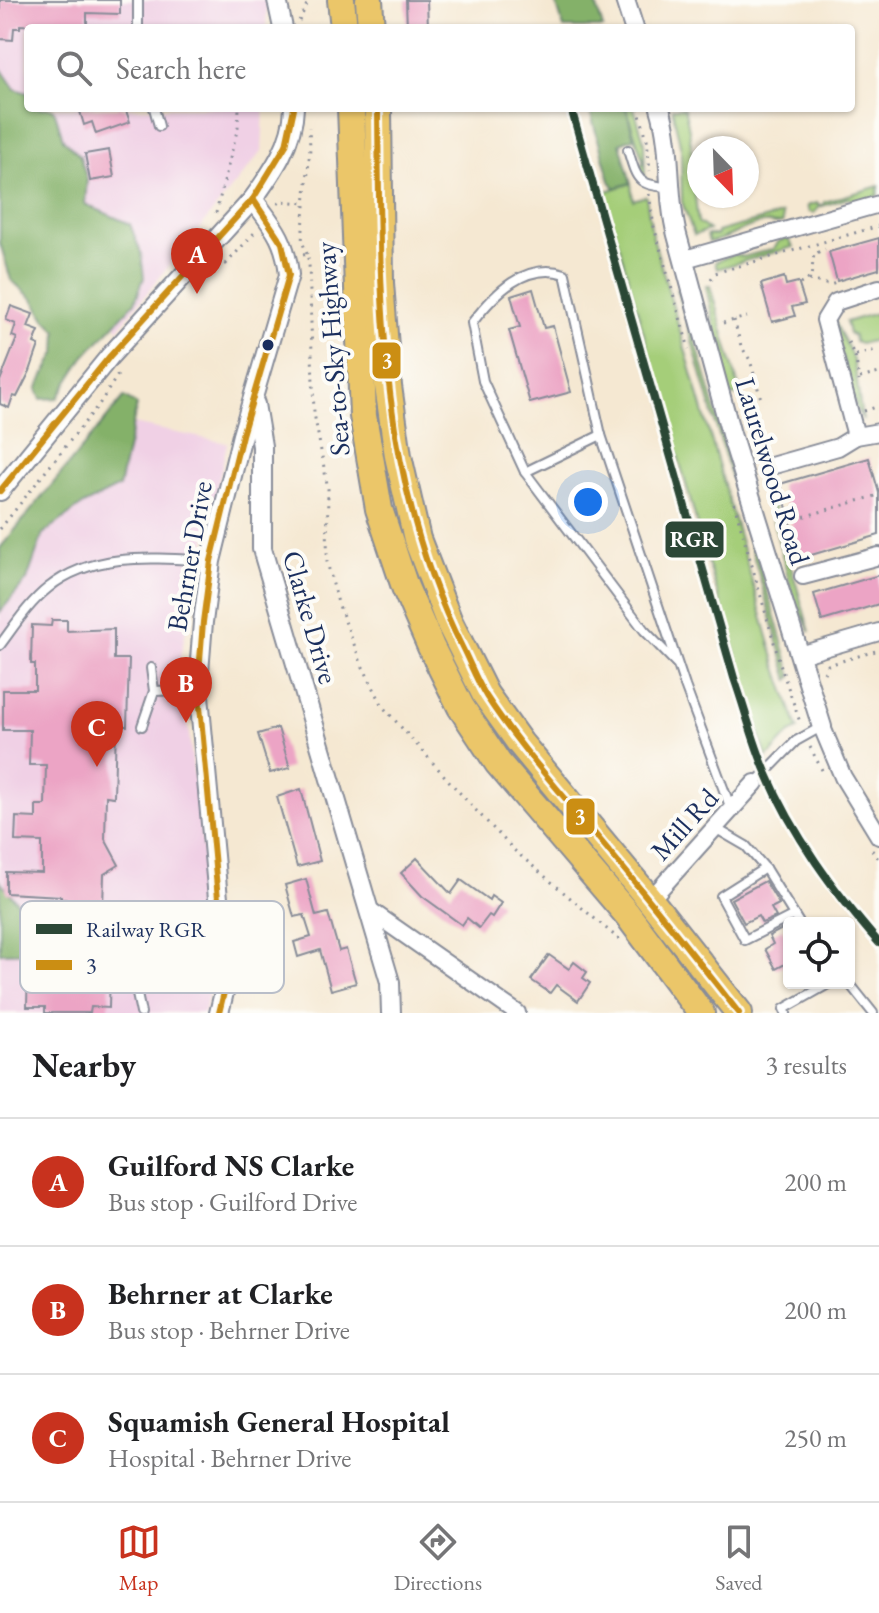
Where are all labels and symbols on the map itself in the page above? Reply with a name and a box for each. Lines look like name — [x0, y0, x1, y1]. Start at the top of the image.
north arrow — [687, 136, 759, 208]
pin: A — [171, 228, 223, 294]
street label: Sea-to-Sky Highway — [307, 240, 357, 457]
unlabelled marker — [260, 337, 276, 353]
line badge: 3 — [371, 341, 402, 380]
text: 3 — [381, 346, 393, 375]
street label: Laurelwood Road — [727, 373, 819, 570]
street label: Behrner Drive — [158, 478, 220, 634]
your location — [568, 482, 608, 522]
line badge: RGR — [664, 520, 725, 559]
text: RGR — [670, 525, 719, 554]
street label: Clarke Drive — [275, 546, 347, 688]
pin: B — [160, 657, 212, 723]
pin: C — [71, 701, 123, 767]
street label: Mill Rd — [642, 780, 726, 868]
line badge: 3 — [565, 797, 596, 836]
text: 3 — [574, 802, 586, 831]
legend — [20, 901, 284, 993]
text: Railway RGR — [86, 915, 206, 944]
text: 3 — [86, 951, 97, 980]

